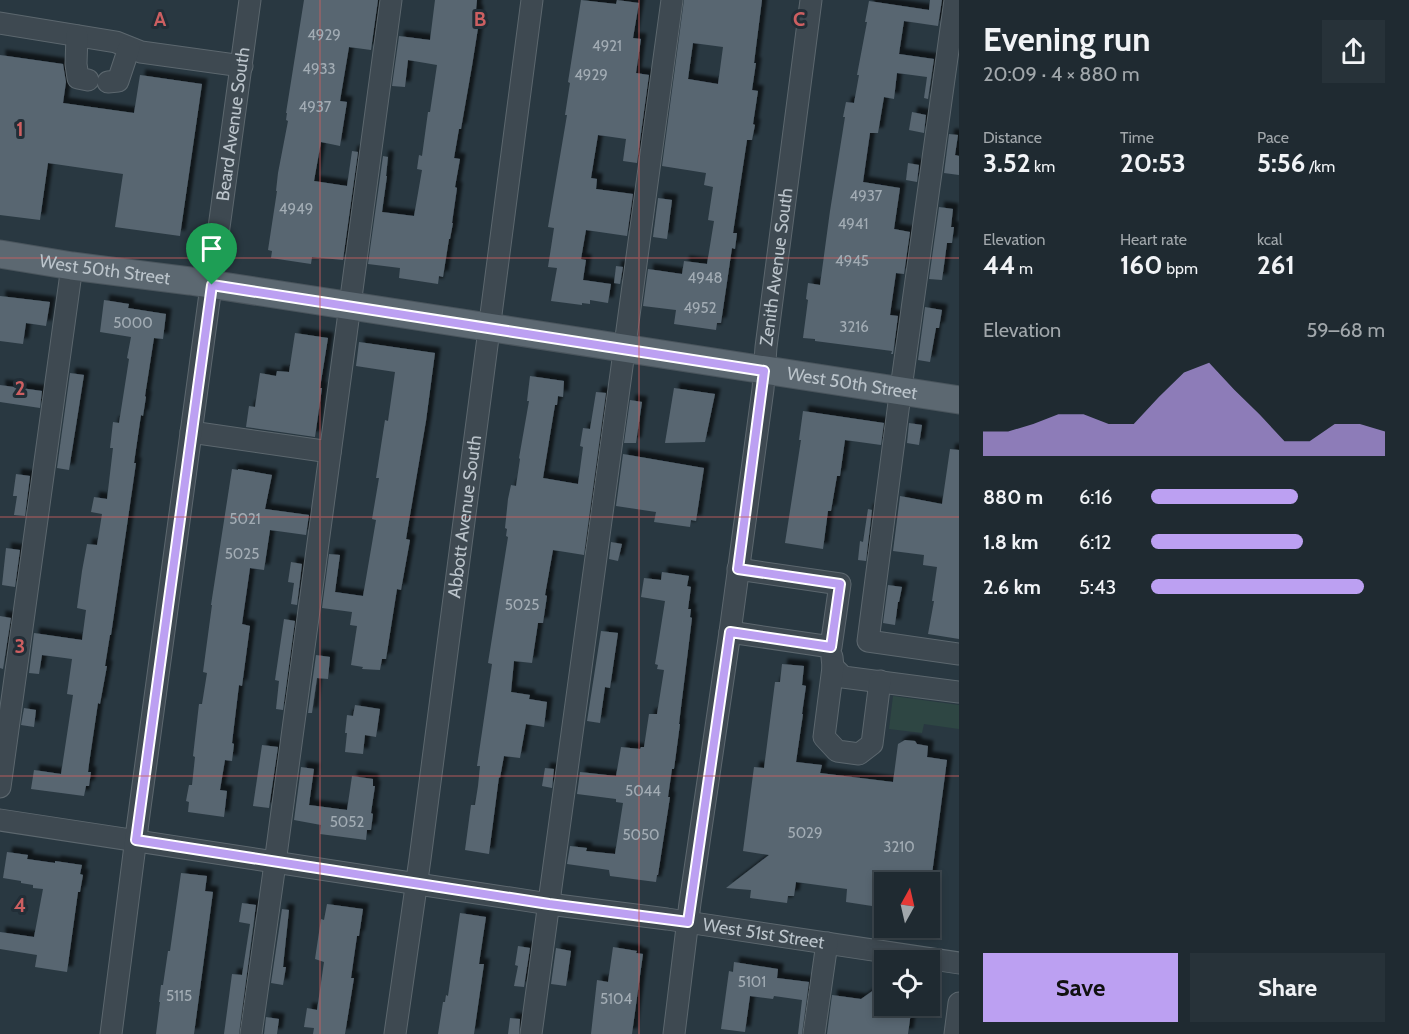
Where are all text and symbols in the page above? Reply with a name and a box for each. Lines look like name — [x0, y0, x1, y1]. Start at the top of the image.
text: A — [154, 7, 167, 31]
text: B — [474, 7, 486, 31]
text: C — [793, 7, 805, 31]
text: Evening run — [983, 19, 1150, 59]
button: share — [1322, 20, 1385, 83]
house number: 4929 — [307, 26, 341, 44]
house number: 4921 — [592, 37, 622, 55]
street label: Beard Avenue South — [212, 46, 254, 202]
house number: 4933 — [302, 60, 336, 78]
text: 20:09 · 4 × 880 m — [983, 62, 1140, 86]
house number: 4929 — [574, 66, 608, 84]
house number: 4937 — [299, 98, 332, 116]
text: 1 — [16, 117, 24, 141]
text: Distance — [983, 128, 1042, 147]
text: Time — [1120, 128, 1154, 147]
text: Pace — [1257, 128, 1289, 147]
text: 3.52 — [983, 147, 1031, 179]
text: 20:53 — [1120, 147, 1186, 179]
text: 5:56 — [1257, 147, 1305, 179]
text: km — [1031, 157, 1055, 176]
text: /km — [1305, 157, 1335, 176]
street label: Zenith Avenue South — [755, 187, 798, 347]
house number: 4937 — [850, 187, 883, 205]
house number: 4949 — [279, 200, 313, 218]
house number: 4941 — [838, 215, 868, 233]
pin — [186, 223, 237, 285]
text: Elevation — [983, 230, 1046, 249]
text: Heart rate — [1120, 230, 1187, 249]
text: kcal — [1257, 230, 1283, 249]
icon: arrive — [195, 232, 228, 265]
text: 44 — [983, 249, 1015, 281]
text: 160 — [1120, 249, 1163, 281]
text: 261 — [1257, 249, 1295, 281]
street label: West 50th Street — [38, 250, 171, 289]
house number: 4945 — [835, 252, 869, 270]
text: m — [1015, 259, 1033, 278]
text: bpm — [1163, 259, 1198, 278]
house number: 4948 — [688, 269, 722, 287]
house number: 4952 — [683, 299, 717, 317]
house number: 5000 — [113, 314, 153, 332]
house number: 3216 — [839, 318, 869, 336]
text: Elevation — [983, 318, 1061, 342]
text: 59–68 m — [1306, 318, 1385, 342]
street label: West 50th Street — [785, 363, 919, 404]
text: 2 — [15, 376, 25, 400]
street label: Abbott Avenue South — [443, 434, 486, 599]
text: 880 m — [983, 485, 1043, 509]
text: 6:16 — [1079, 485, 1112, 509]
house number: 5021 — [229, 510, 261, 528]
text: 1.8 km — [983, 530, 1038, 554]
text: 6:12 — [1079, 530, 1112, 554]
house number: 5025 — [225, 545, 259, 563]
text: 2.6 km — [983, 575, 1041, 599]
text: 5:43 — [1079, 575, 1116, 599]
house number: 5025 — [505, 596, 539, 614]
text: 3 — [15, 634, 25, 658]
house number: 5044 — [625, 782, 661, 800]
house number: 5052 — [330, 813, 364, 831]
house number: 5029 — [788, 824, 822, 842]
house number: 5050 — [622, 826, 660, 844]
house number: 3210 — [883, 838, 915, 856]
north arrow — [874, 872, 940, 938]
map controls — [874, 872, 940, 1016]
text: 4 — [14, 893, 26, 917]
street label: West 51st Street — [701, 914, 826, 954]
button: locate — [874, 950, 940, 1016]
button: Save — [983, 953, 1178, 1022]
button: Share — [1190, 953, 1385, 1022]
house number: 5101 — [738, 973, 766, 991]
house number: 5115 — [166, 987, 192, 1005]
house number: 5104 — [600, 990, 632, 1008]

